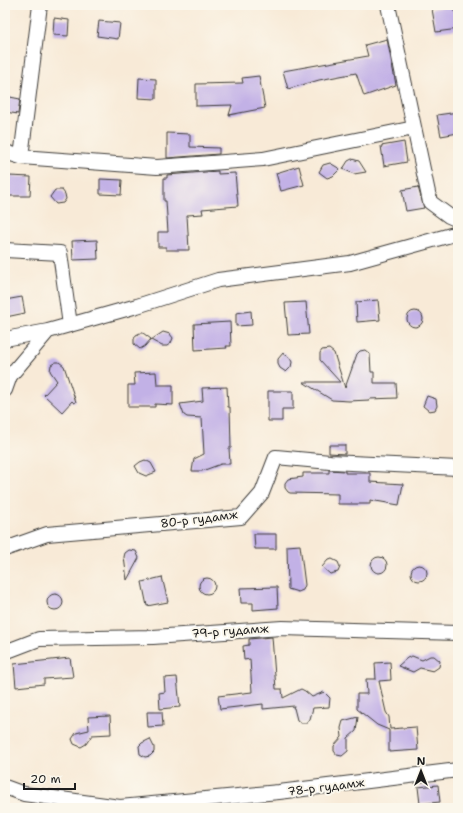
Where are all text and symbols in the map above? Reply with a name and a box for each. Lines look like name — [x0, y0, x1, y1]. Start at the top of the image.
street label: 80-р гудамж — [159, 506, 239, 532]
street label: 79-р гудамж — [191, 620, 269, 642]
north arrow — [401, 751, 441, 791]
text: N — [417, 754, 426, 769]
scale bar — [24, 765, 75, 791]
text: 20 m — [30, 771, 61, 787]
street label: 78-р гудамж — [287, 774, 365, 800]

